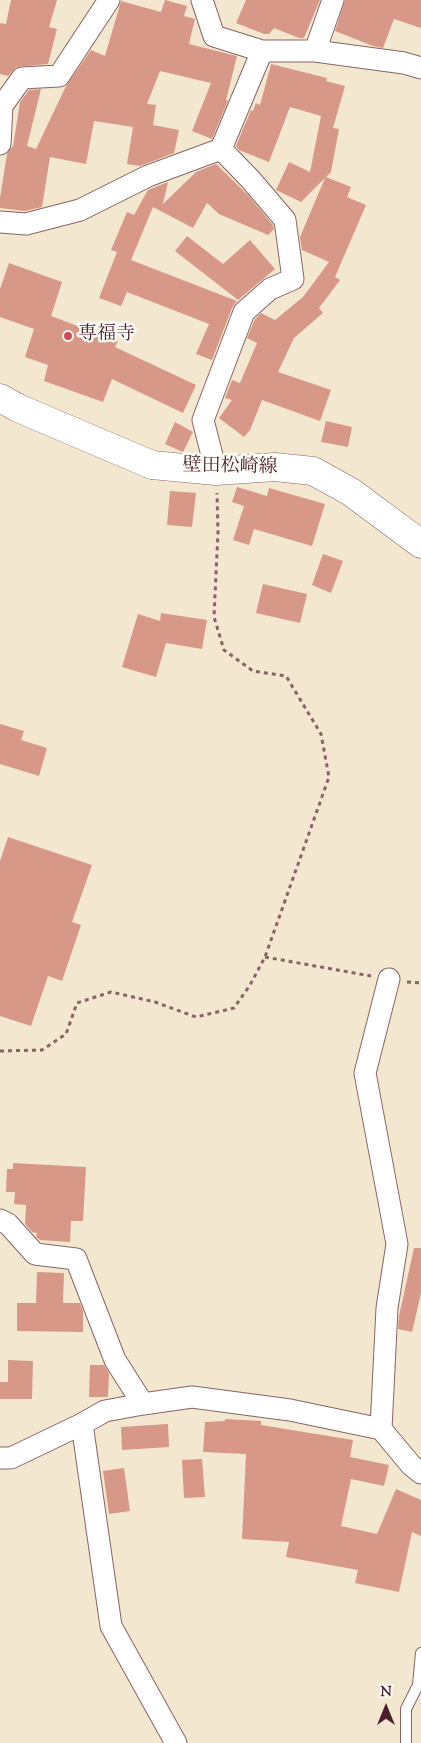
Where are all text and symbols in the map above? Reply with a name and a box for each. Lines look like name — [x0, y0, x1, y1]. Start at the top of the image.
place label: 専福寺 — [78, 325, 135, 347]
marker: 専福寺 — [62, 330, 74, 342]
street label: 壁田松崎線 — [182, 456, 278, 480]
north arrow — [361, 1683, 411, 1733]
text: N — [380, 1683, 392, 1703]

